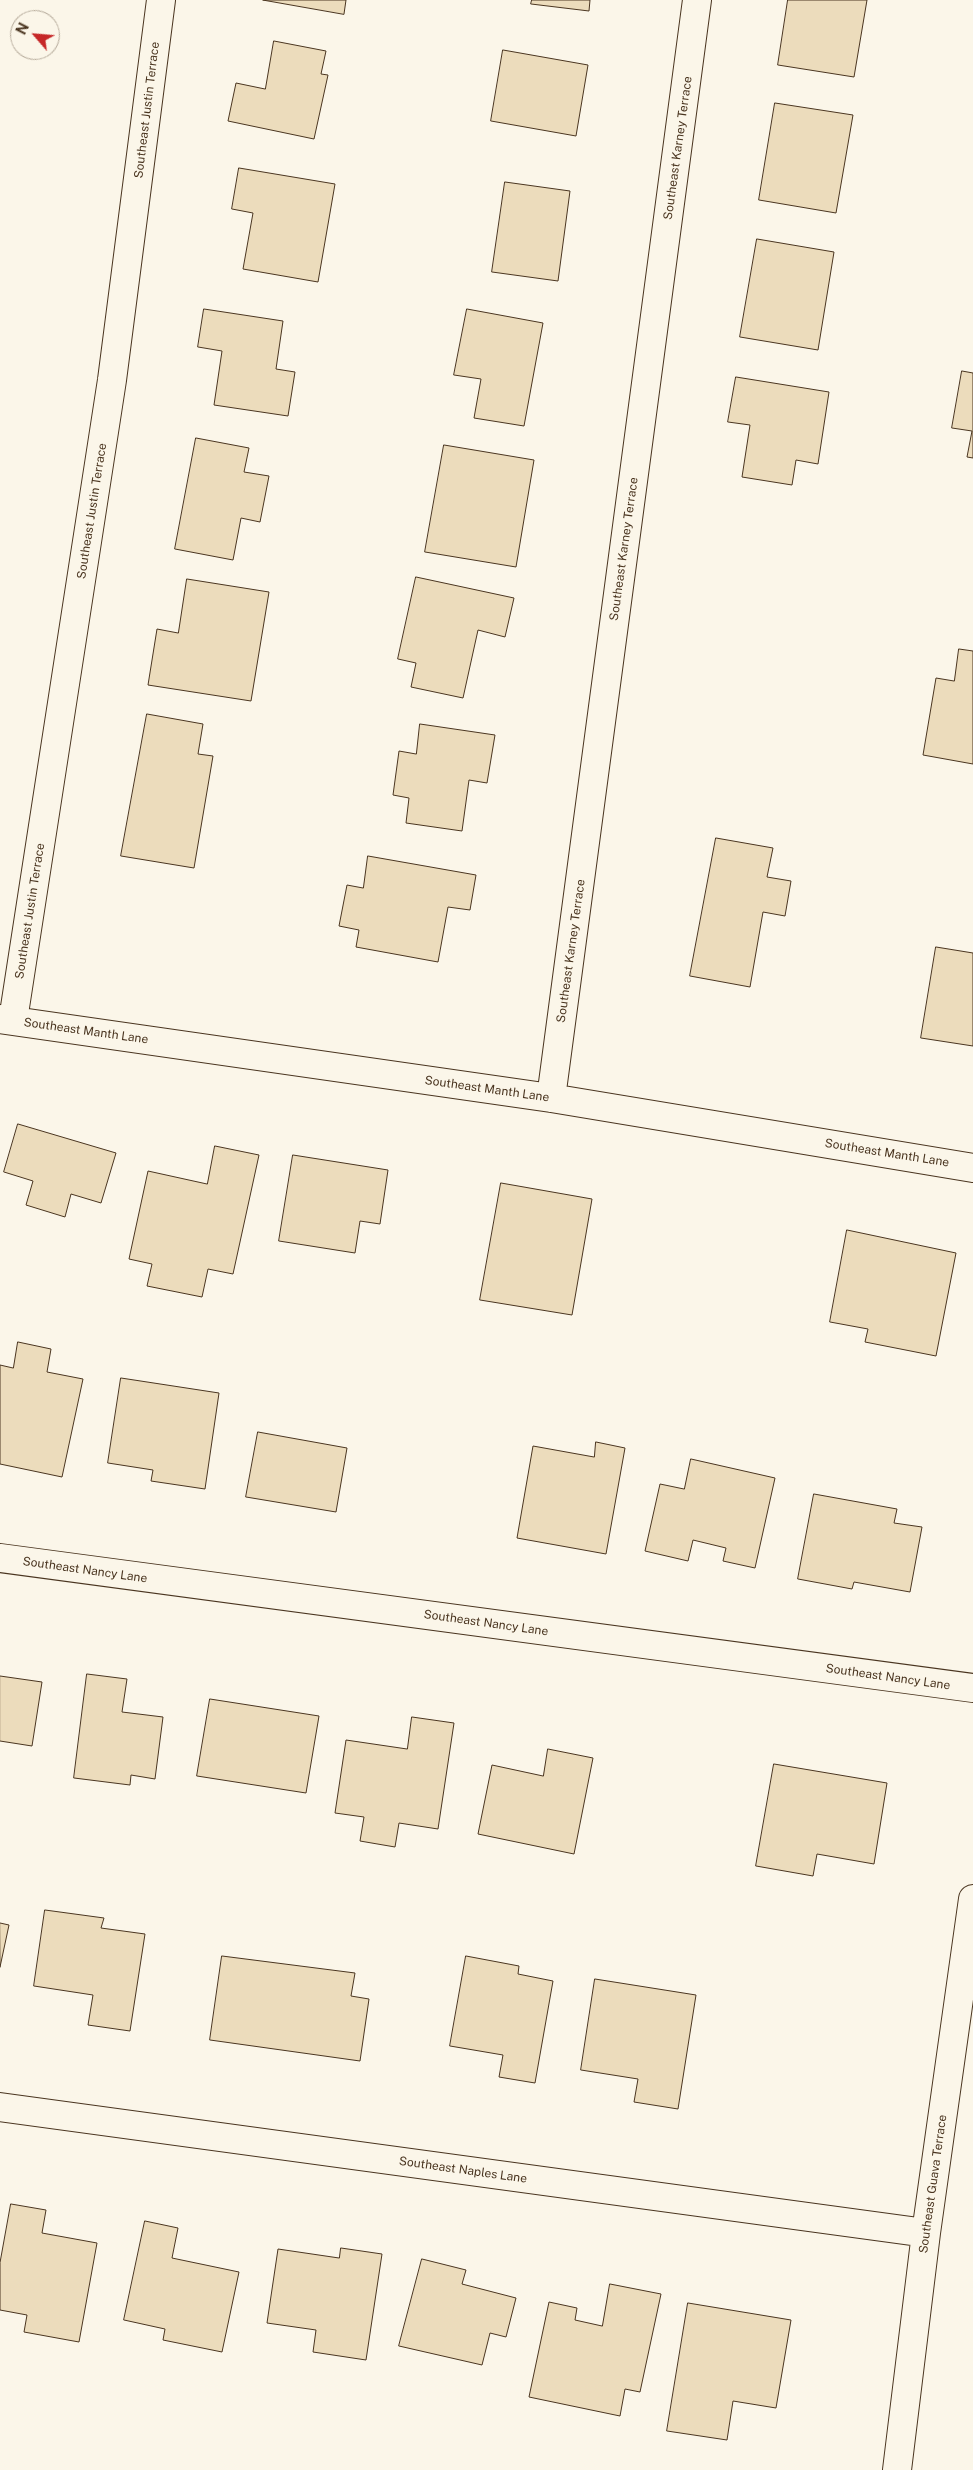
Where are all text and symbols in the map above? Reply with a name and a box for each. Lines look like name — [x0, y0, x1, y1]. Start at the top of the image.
north arrow — [10, 10, 60, 60]
text: N — [13, 20, 32, 37]
street label: Southeast Justin Terrace — [131, 41, 163, 179]
street label: Southeast Karney Terrace — [661, 75, 695, 221]
street label: Southeast Justin Terrace — [74, 442, 110, 580]
street label: Southeast Karney Terrace — [607, 476, 641, 622]
street label: Southeast Justin Terrace — [12, 842, 48, 980]
street label: Southeast Karney Terrace — [554, 878, 588, 1024]
street label: Southeast Manth Lane — [23, 1015, 149, 1047]
street label: Southeast Manth Lane — [424, 1073, 550, 1105]
street label: Southeast Manth Lane — [824, 1136, 950, 1170]
street label: Southeast Nancy Lane — [22, 1554, 148, 1586]
street label: Southeast Nancy Lane — [423, 1607, 549, 1639]
street label: Southeast Nancy Lane — [825, 1661, 951, 1693]
street label: Southeast Guava Terrace — [916, 2114, 950, 2254]
street label: Southeast Naples Lane — [398, 2154, 528, 2186]

